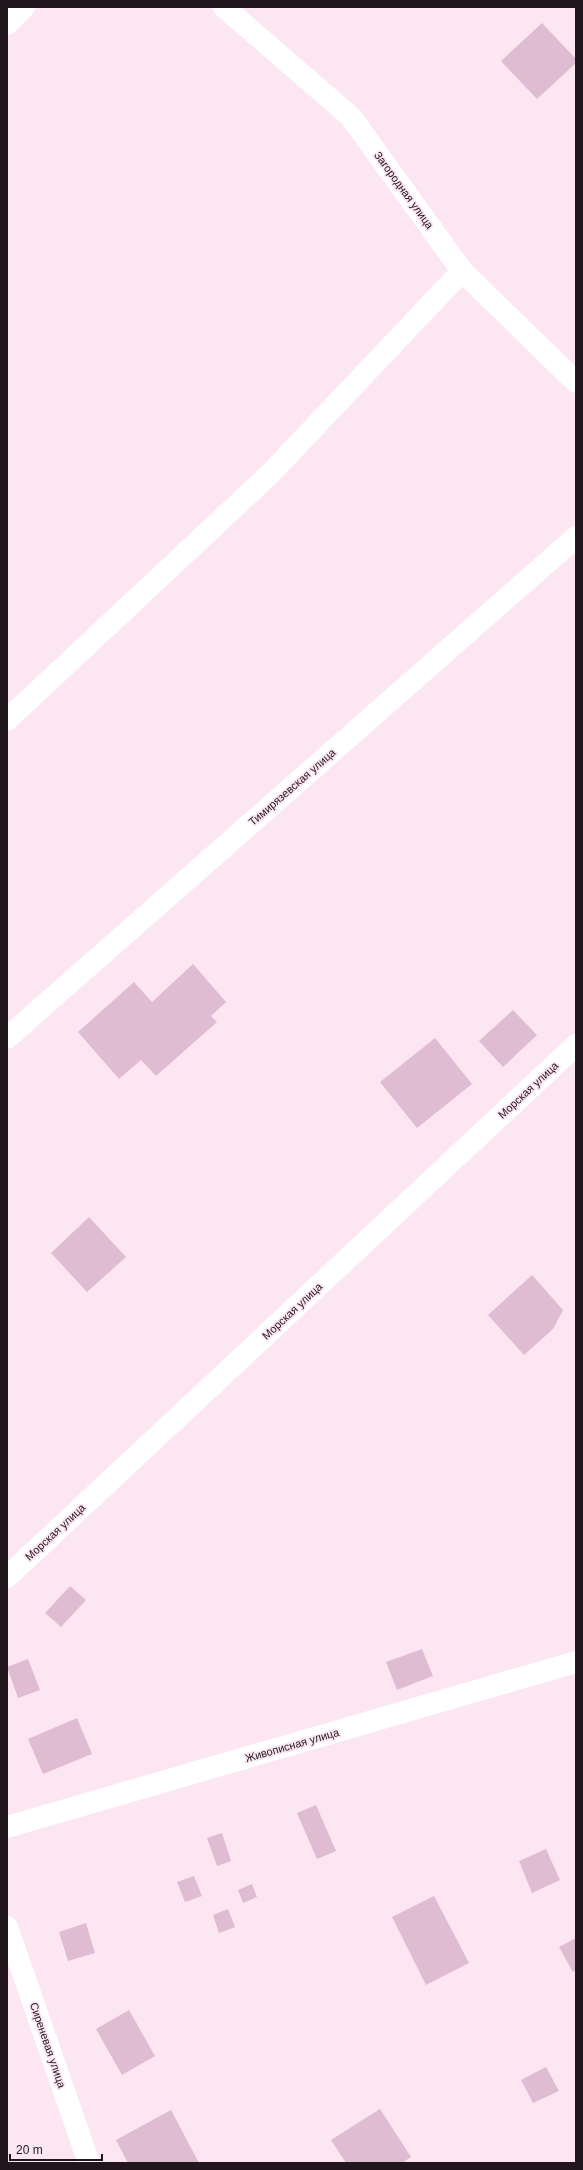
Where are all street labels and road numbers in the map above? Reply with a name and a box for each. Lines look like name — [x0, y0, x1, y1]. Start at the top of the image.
street label: Загородная улица — [372, 149, 437, 232]
street label: Тимирязевская улица — [246, 746, 338, 828]
street label: Морская улица — [496, 1059, 561, 1121]
street label: Морская улица — [260, 1280, 325, 1342]
street label: Морская улица — [23, 1501, 88, 1563]
street label: Живописная улица — [244, 1726, 341, 1764]
street label: Сиреневая улица — [28, 2001, 69, 2090]

